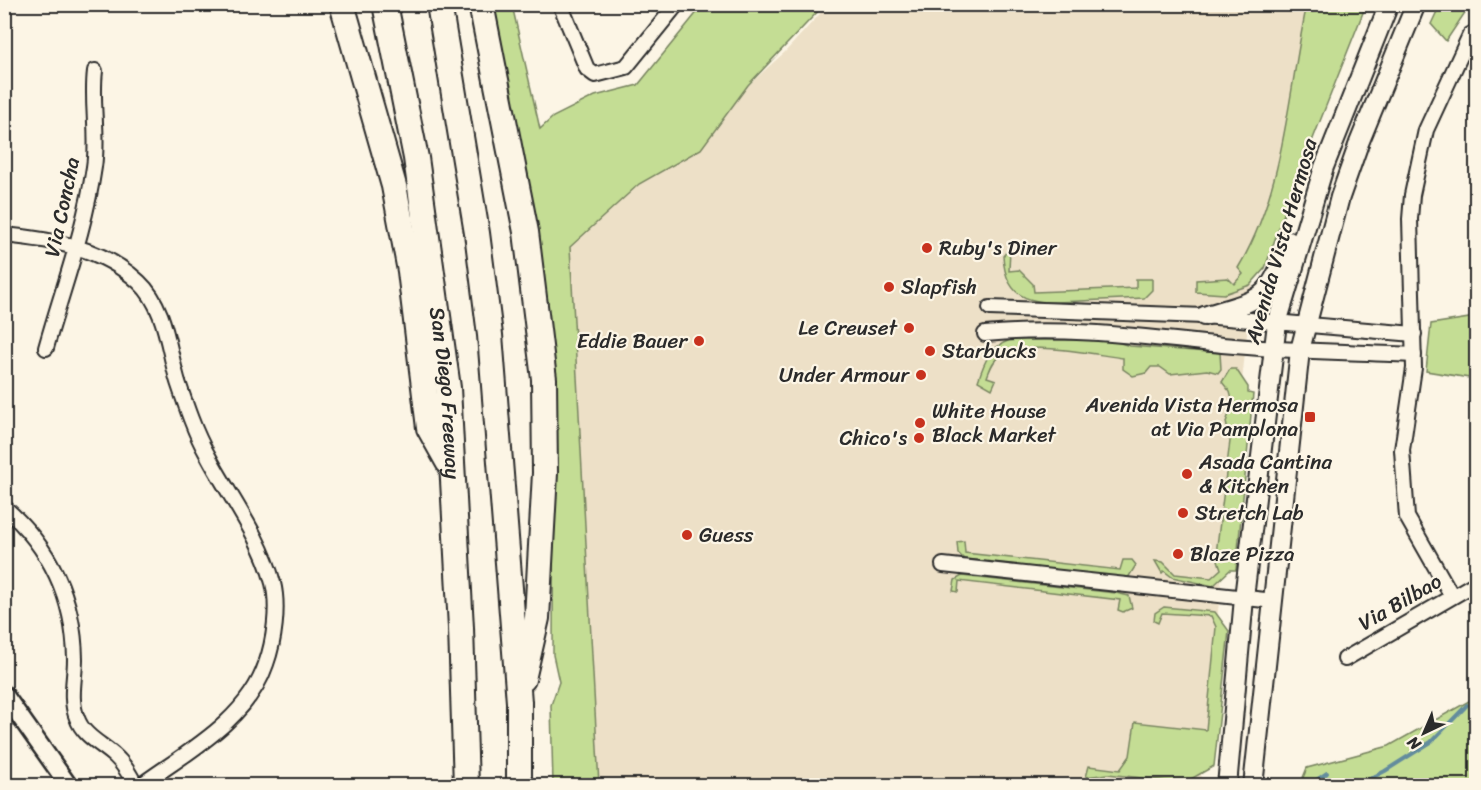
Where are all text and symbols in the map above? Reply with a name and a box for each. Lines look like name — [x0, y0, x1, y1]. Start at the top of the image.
street label: Avenida Vista Hermosa — [1233, 133, 1329, 349]
street label: Via Concha — [33, 153, 91, 260]
place label: Ruby's Diner — [939, 229, 1058, 267]
marker: Ruby's Diner — [920, 241, 934, 255]
place label: Slapfish — [901, 268, 977, 306]
marker: Slapfish — [882, 280, 896, 294]
street label: San Diego Freeway — [418, 304, 472, 480]
place label: Le Creuset — [798, 309, 899, 347]
marker: Le Creuset — [902, 321, 916, 335]
place label: Eddie Bauer — [577, 322, 688, 360]
place label: Starbucks — [942, 332, 1037, 370]
marker: Eddie Bauer — [692, 334, 706, 348]
marker: Starbucks — [923, 344, 937, 358]
place label: Under Armour — [779, 356, 910, 394]
marker: Under Armour — [914, 368, 928, 382]
place label: Avenida Vista Hermosa at Via Pamplona — [1085, 386, 1298, 448]
place label: White House Black Market — [932, 392, 1057, 454]
marker: Avenida Vista Hermosa at Via Pamplona — [1303, 410, 1317, 424]
marker: White House Black Market — [913, 416, 927, 430]
place label: Chico's — [839, 419, 907, 457]
marker: Chico's — [912, 431, 926, 445]
place label: Asada Cantina & Kitchen — [1198, 443, 1332, 505]
marker: Asada Cantina & Kitchen — [1180, 467, 1194, 481]
place label: Stretch Lab — [1195, 494, 1304, 532]
marker: Stretch Lab — [1176, 506, 1190, 520]
place label: Guess — [699, 516, 754, 554]
marker: Guess — [680, 528, 694, 542]
place label: Blaze Pizza — [1190, 535, 1295, 573]
marker: Blaze Pizza — [1171, 547, 1185, 561]
street label: Via Bilbao — [1351, 562, 1450, 641]
north arrow — [1394, 703, 1454, 763]
text: N — [1399, 729, 1429, 758]

